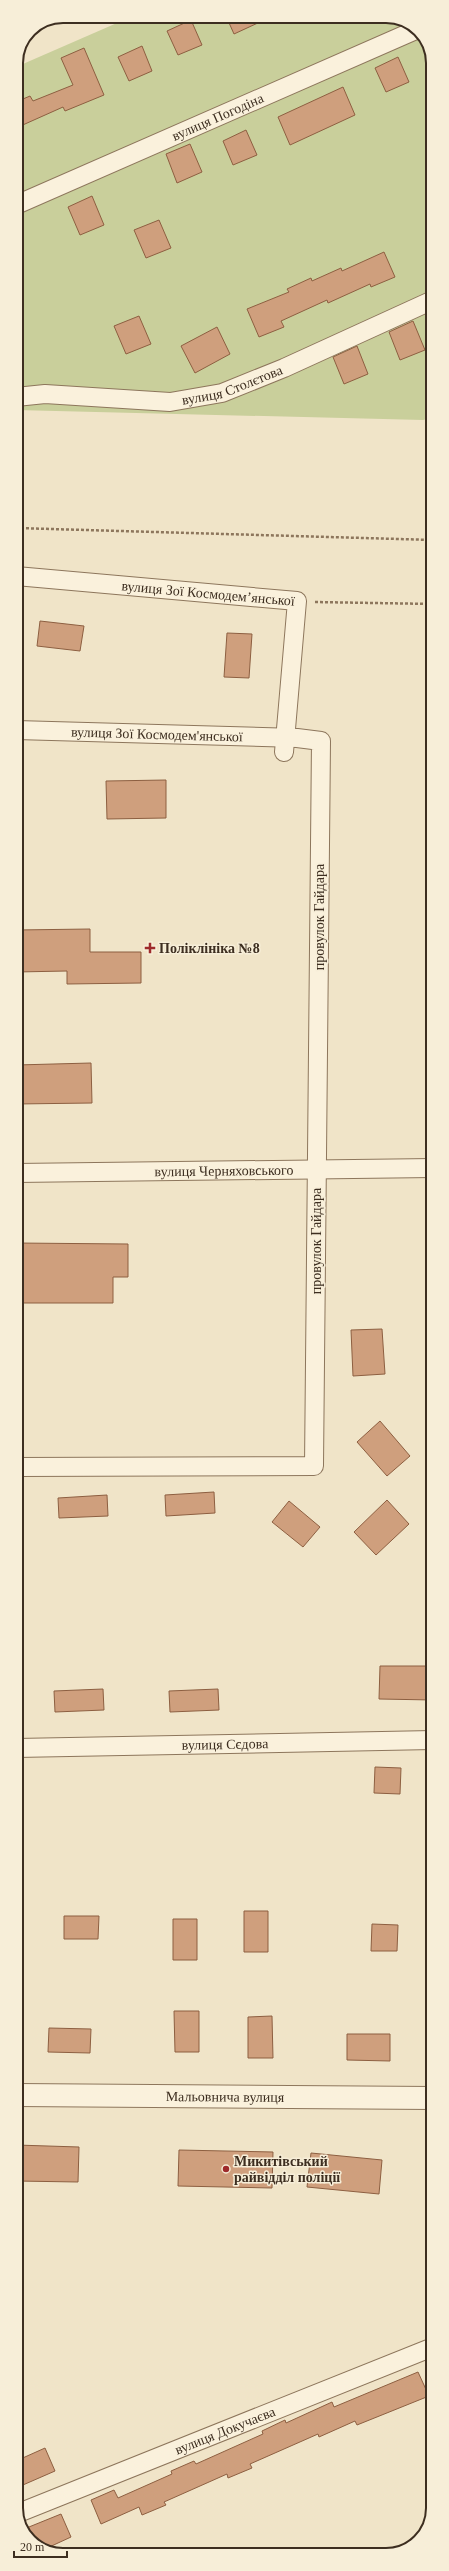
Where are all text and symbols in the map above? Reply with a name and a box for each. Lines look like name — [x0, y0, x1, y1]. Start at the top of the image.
street label: вулиця Погодіна — [170, 90, 267, 144]
street label: вулиця Столєтова — [181, 362, 285, 408]
street label: вулиця Зої Космодем’янської — [121, 578, 296, 609]
street label: вулиця Зої Космодем'янської — [71, 725, 243, 744]
street label: провулок Гайдара — [312, 863, 327, 970]
place label: Поліклініка №8 — [159, 941, 260, 956]
marker: Поліклініка №8 — [144, 942, 156, 954]
street label: вулиця Черняховського — [154, 1163, 294, 1179]
street label: провулок Гайдара — [309, 1187, 324, 1294]
street label: вулиця Сєдова — [182, 1736, 269, 1753]
street label: Мальовнича вулиця — [166, 2089, 285, 2105]
place label: Микитівський райвідділ поліції — [234, 2154, 340, 2185]
marker: Микитівський райвідділ поліції — [221, 2164, 231, 2174]
street label: вулиця Докучаєва — [173, 2404, 278, 2458]
scale bar — [14, 2533, 67, 2559]
text: 20 m — [20, 2540, 45, 2554]

